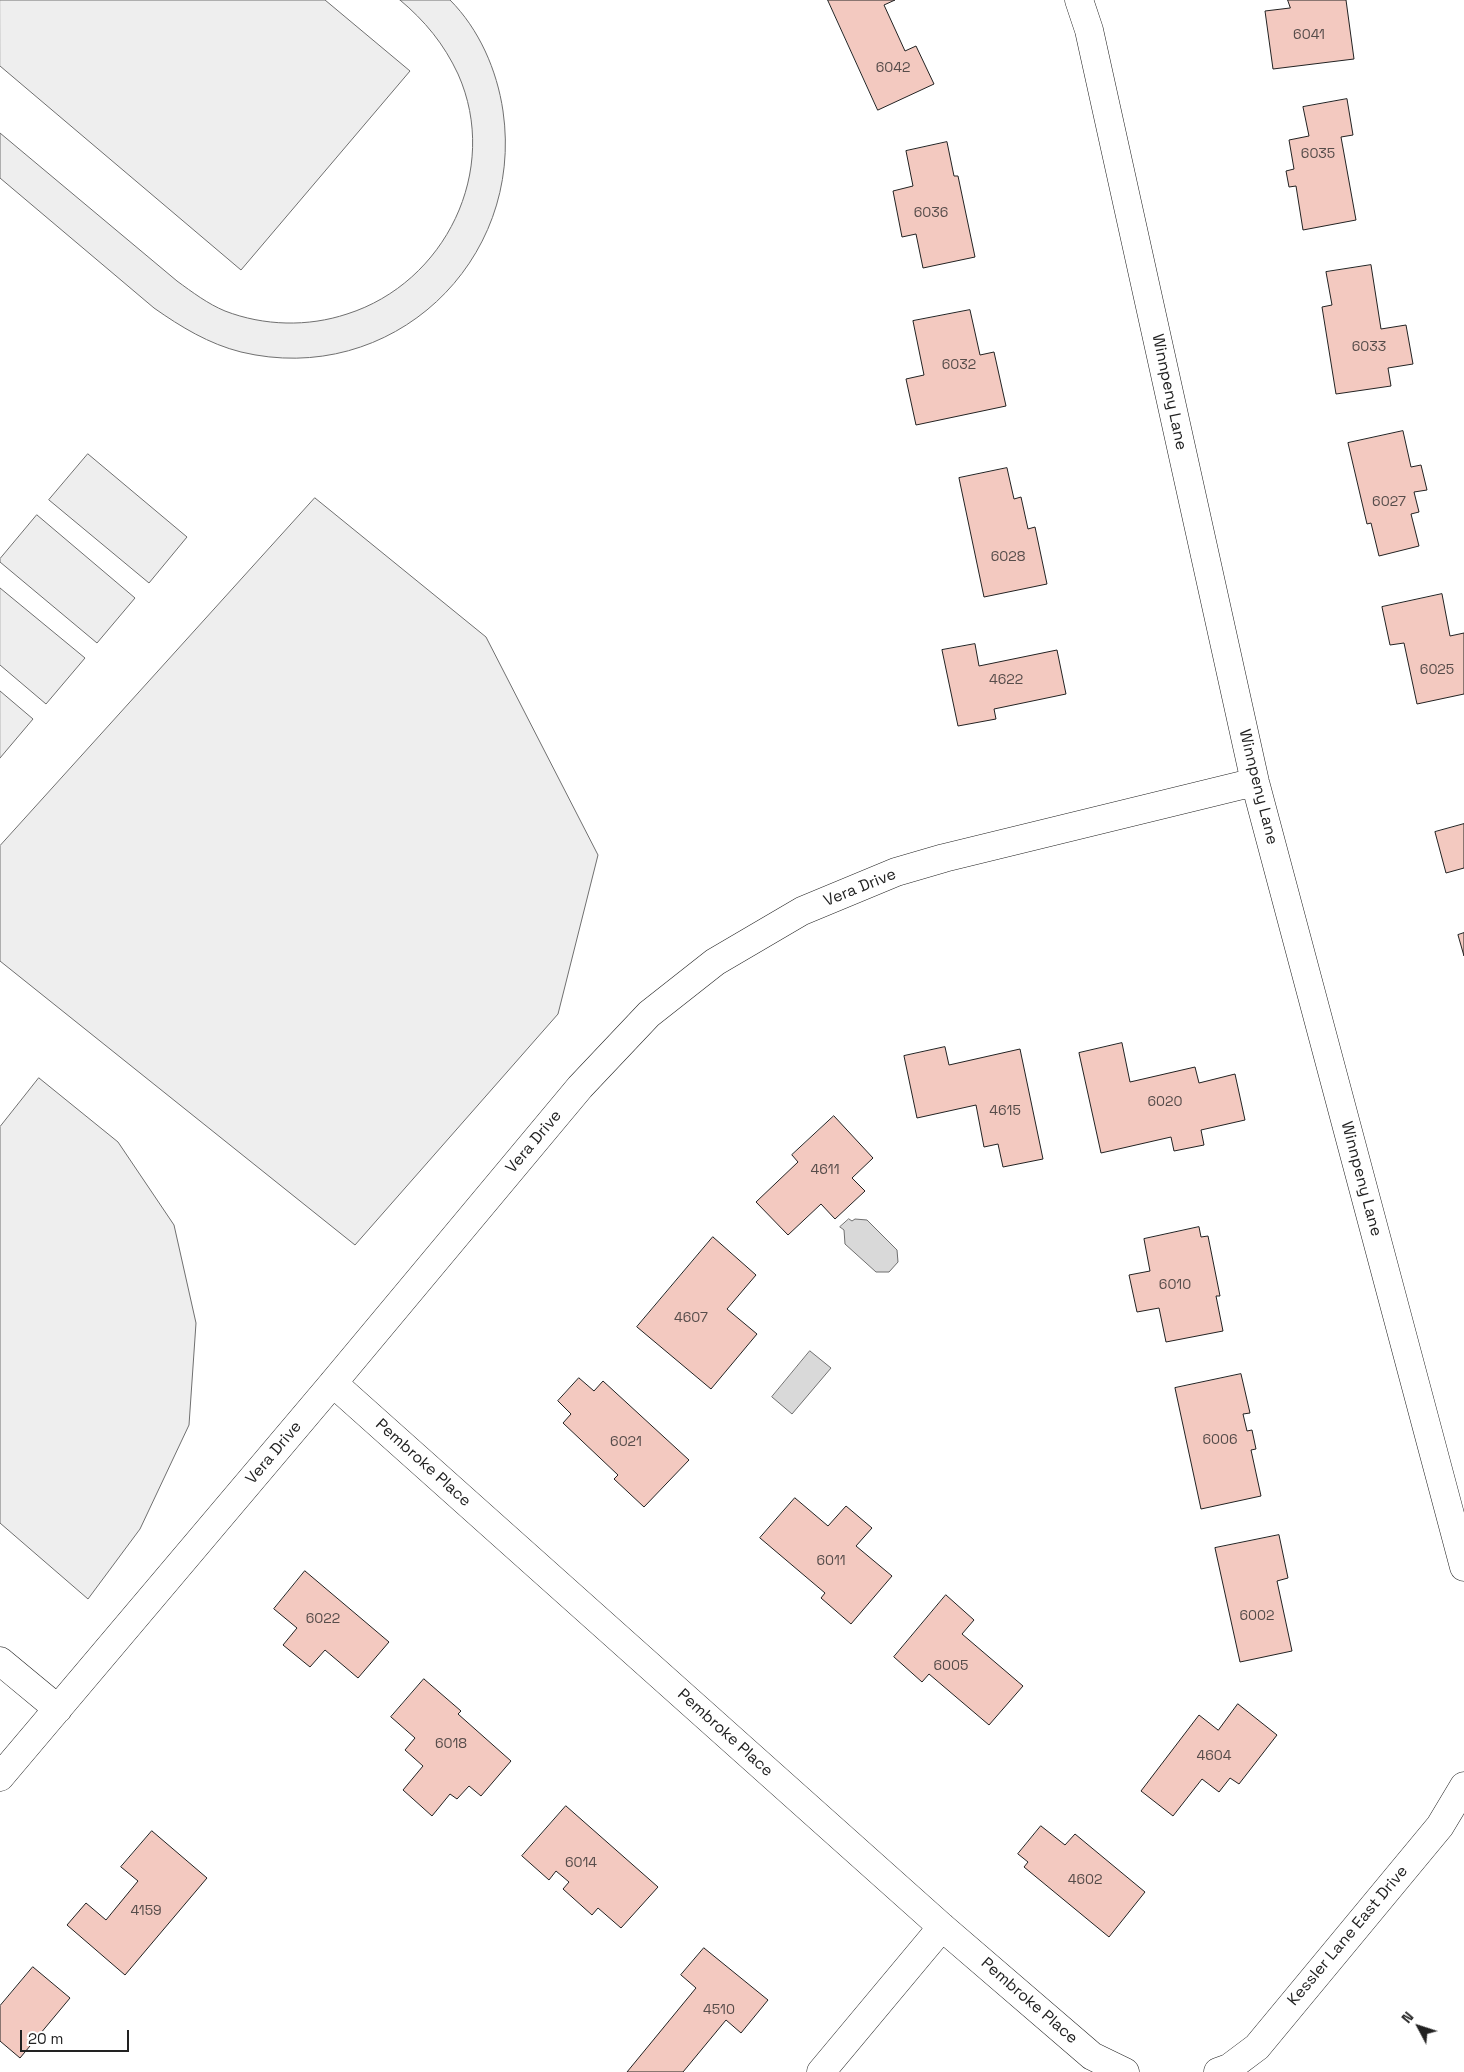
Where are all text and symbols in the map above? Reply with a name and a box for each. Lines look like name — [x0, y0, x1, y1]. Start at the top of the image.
house number: 6041 — [1293, 27, 1325, 43]
house number: 6042 — [876, 60, 910, 76]
house number: 6035 — [1301, 146, 1335, 162]
house number: 6036 — [914, 205, 948, 221]
street label: Winnpeny Lane — [1147, 332, 1191, 452]
house number: 6033 — [1352, 339, 1386, 355]
house number: 6032 — [942, 357, 976, 373]
house number: 6027 — [1372, 494, 1406, 510]
house number: 6028 — [991, 549, 1025, 565]
house number: 6025 — [1420, 662, 1454, 678]
house number: 4622 — [989, 672, 1023, 688]
street label: Winnpeny Lane — [1234, 727, 1282, 847]
street label: Vera Drive — [821, 865, 899, 911]
house number: 6020 — [1148, 1094, 1182, 1110]
house number: 4615 — [989, 1103, 1021, 1119]
street label: Vera Drive — [502, 1107, 566, 1177]
street label: Winnpeny Lane — [1336, 1119, 1386, 1239]
house number: 4611 — [811, 1162, 839, 1178]
house number: 6010 — [1159, 1277, 1191, 1293]
house number: 4607 — [674, 1310, 708, 1326]
street label: Pembroke Place — [371, 1415, 475, 1511]
street label: Vera Drive — [242, 1418, 306, 1488]
house number: 6006 — [1202, 1432, 1238, 1448]
house number: 6021 — [610, 1434, 642, 1450]
house number: 6011 — [816, 1553, 846, 1569]
house number: 6002 — [1240, 1608, 1274, 1624]
house number: 6022 — [306, 1611, 340, 1627]
house number: 6005 — [934, 1658, 968, 1674]
street label: Pembroke Place — [673, 1685, 777, 1781]
house number: 6018 — [435, 1736, 467, 1752]
house number: 4604 — [1196, 1748, 1232, 1764]
house number: 6014 — [565, 1855, 597, 1871]
street label: Kessler Lane East Drive — [1284, 1862, 1412, 2010]
house number: 4602 — [1068, 1872, 1102, 1888]
house number: 4159 — [130, 1903, 162, 1919]
street label: Pembroke Place — [977, 1954, 1081, 2048]
house number: 4510 — [703, 2002, 735, 2018]
north arrow — [1394, 2002, 1444, 2052]
text: N — [1398, 2008, 1417, 2027]
scale bar — [22, 2020, 131, 2052]
text: 20 m — [28, 2029, 63, 2048]

